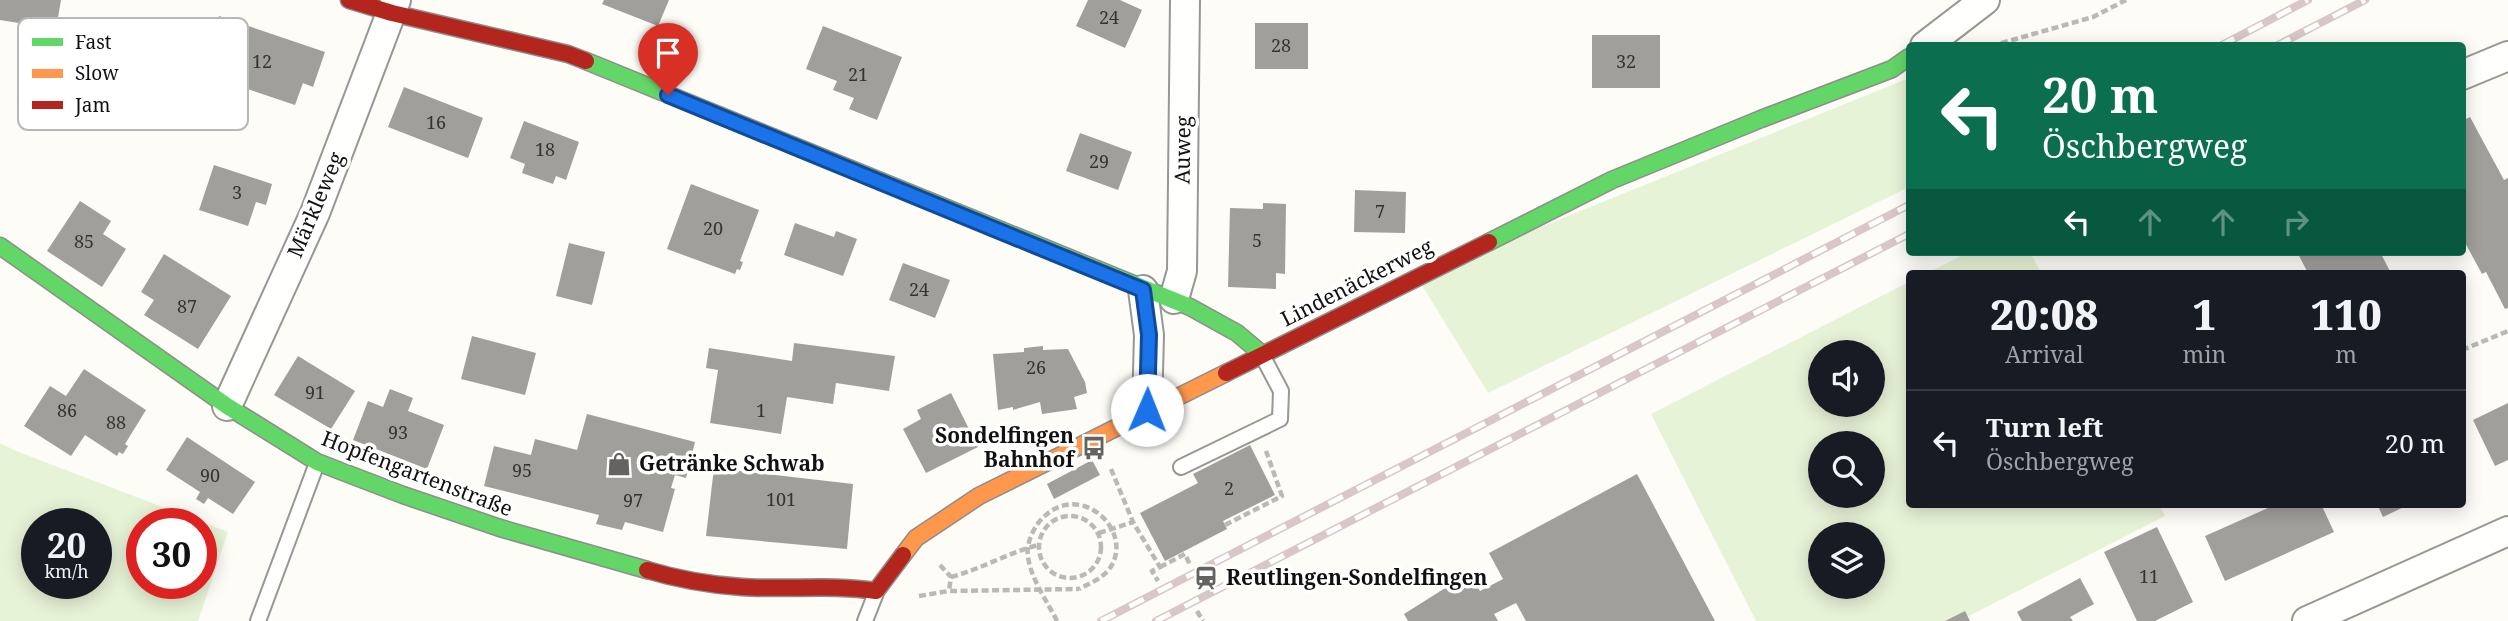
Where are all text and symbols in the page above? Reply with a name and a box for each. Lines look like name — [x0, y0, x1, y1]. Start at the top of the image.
house number: 24 — [1099, 5, 1119, 29]
legend — [18, 18, 248, 130]
pin — [638, 23, 698, 95]
text: Fast — [75, 29, 112, 55]
house number: 28 — [1271, 33, 1291, 57]
icon: arrive — [649, 34, 687, 72]
house number: 12 — [252, 49, 272, 73]
house number: 32 — [1616, 49, 1636, 73]
text: Slow — [75, 60, 119, 86]
text: 20 m — [2042, 61, 2158, 127]
house number: 21 — [848, 62, 868, 86]
icon: left — [1927, 70, 2018, 161]
text: Jam — [74, 92, 110, 118]
house number: 16 — [426, 110, 446, 134]
street label: Auweg — [1167, 115, 1197, 184]
text: Öschbergweg — [2042, 124, 2247, 167]
house number: 18 — [535, 137, 555, 161]
street label: Märkleweg — [280, 147, 350, 262]
house number: 29 — [1089, 149, 1109, 173]
house number: 3 — [232, 180, 242, 204]
house number: 7 — [1375, 199, 1385, 223]
icon: left — [2058, 203, 2096, 241]
icon: ahead — [2131, 203, 2169, 241]
icon: ahead — [2204, 203, 2242, 241]
icon: right — [2277, 203, 2315, 241]
house number: 20 — [703, 216, 723, 240]
house number: 5 — [1252, 228, 1262, 252]
house number: 85 — [74, 229, 94, 253]
street label: Lindenäckerweg — [1276, 231, 1438, 332]
house number: 24 — [909, 277, 929, 301]
text: 20:08 — [1990, 285, 2098, 342]
text: 1 — [2193, 285, 2216, 342]
text: 110 — [2310, 285, 2382, 342]
house number: 87 — [177, 294, 197, 318]
text: Arrival — [2005, 338, 2084, 370]
text: min — [2182, 338, 2226, 370]
text: m — [2335, 338, 2357, 370]
map controls — [1808, 340, 1885, 599]
button: sound — [1808, 340, 1885, 417]
house number: 26 — [1026, 355, 1046, 379]
position arrow — [1110, 373, 1184, 447]
house number: 91 — [305, 380, 325, 404]
house number: 86 — [57, 398, 77, 422]
house number: 1 — [756, 398, 766, 422]
text: Turn left — [1986, 409, 2103, 445]
house number: 88 — [106, 410, 126, 434]
house number: 93 — [388, 420, 408, 444]
place label: Sondelfingen Bahnhof — [935, 421, 1076, 473]
street label: Hopfengartenstraße — [318, 424, 517, 522]
icon: left — [1927, 424, 1965, 462]
text: 20 m — [2385, 425, 2445, 461]
button: search — [1808, 431, 1885, 508]
bus stop icon: Sondelfingen Bahnhof — [1080, 434, 1108, 462]
text: Öschbergweg — [1986, 445, 2134, 477]
place label: Getränke Schwab — [639, 449, 825, 477]
shop icon: Getränke Schwab — [605, 450, 633, 478]
house number: 95 — [512, 458, 532, 482]
house number: 90 — [200, 463, 220, 487]
house number: 2 — [1224, 476, 1234, 500]
house number: 101 — [766, 487, 796, 511]
house number: 97 — [623, 488, 643, 512]
speed limit sign: 30 — [126, 508, 217, 599]
text: 20 — [47, 521, 86, 568]
button: layers — [1808, 522, 1885, 599]
text: km/h — [44, 559, 89, 583]
place label: Reutlingen-Sondelfingen — [1226, 563, 1488, 591]
station icon: Reutlingen-Sondelfingen — [1192, 564, 1220, 592]
house number: 11 — [2139, 564, 2159, 588]

